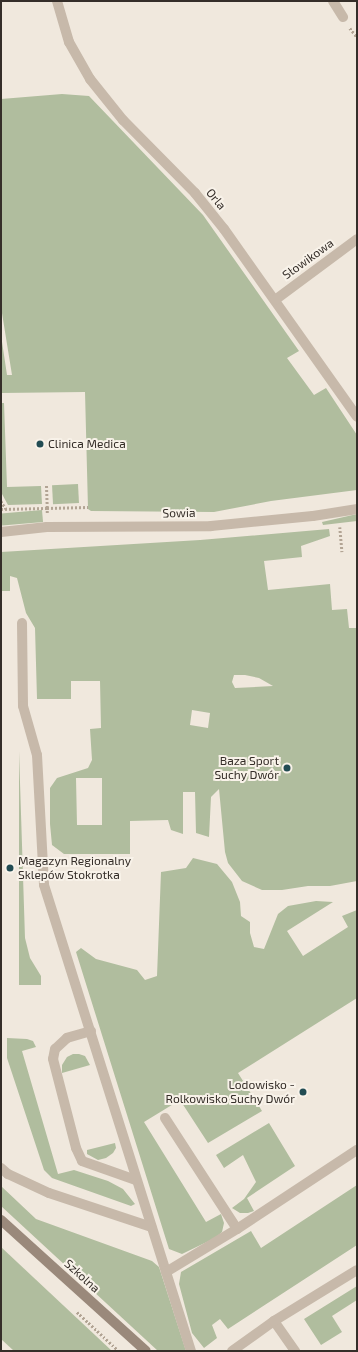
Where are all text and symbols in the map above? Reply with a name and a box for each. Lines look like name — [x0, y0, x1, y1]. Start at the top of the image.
street label: Orla — [203, 186, 229, 212]
street label: Słowikowa — [280, 236, 336, 282]
place label: Clinica Medica — [48, 437, 126, 451]
marker: Clinica Medica — [35, 439, 45, 449]
street label: Sowia — [162, 506, 196, 520]
place label: Baza Sport Suchy Dwór — [214, 754, 279, 782]
marker: Baza Sport Suchy Dwór — [282, 763, 292, 773]
place label: Magazyn Regionalny Sklepów Stokrotka — [18, 854, 131, 882]
marker: Magazyn Regionalny Sklepów Stokrotka — [5, 863, 15, 873]
place label: Lodowisko - Rolkowisko Suchy Dwór — [165, 1078, 295, 1106]
marker: Lodowisko - Rolkowisko Suchy Dwór — [298, 1087, 308, 1097]
street label: Szkolna — [61, 1256, 103, 1296]

